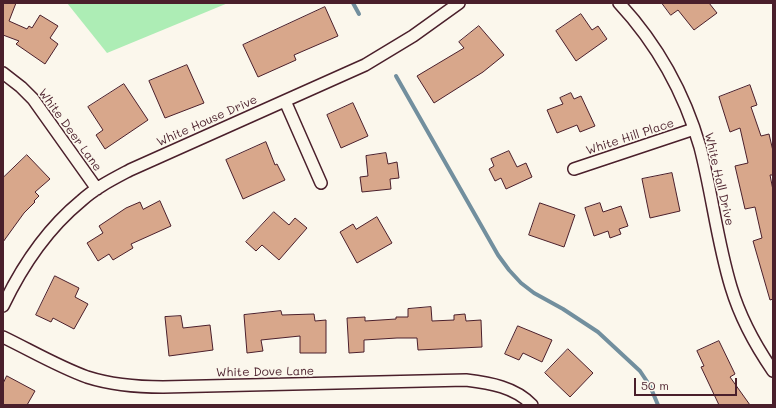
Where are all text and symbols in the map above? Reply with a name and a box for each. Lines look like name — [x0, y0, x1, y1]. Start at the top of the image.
street label: White Deer Lane — [35, 86, 105, 174]
street label: White House Drive — [154, 92, 260, 150]
street label: White Hill Place — [584, 116, 676, 158]
street label: White Hall Drive — [701, 131, 737, 227]
street label: White Dove Lane — [216, 364, 314, 380]
scale bar — [636, 370, 739, 396]
text: 50 m — [641, 377, 669, 393]

